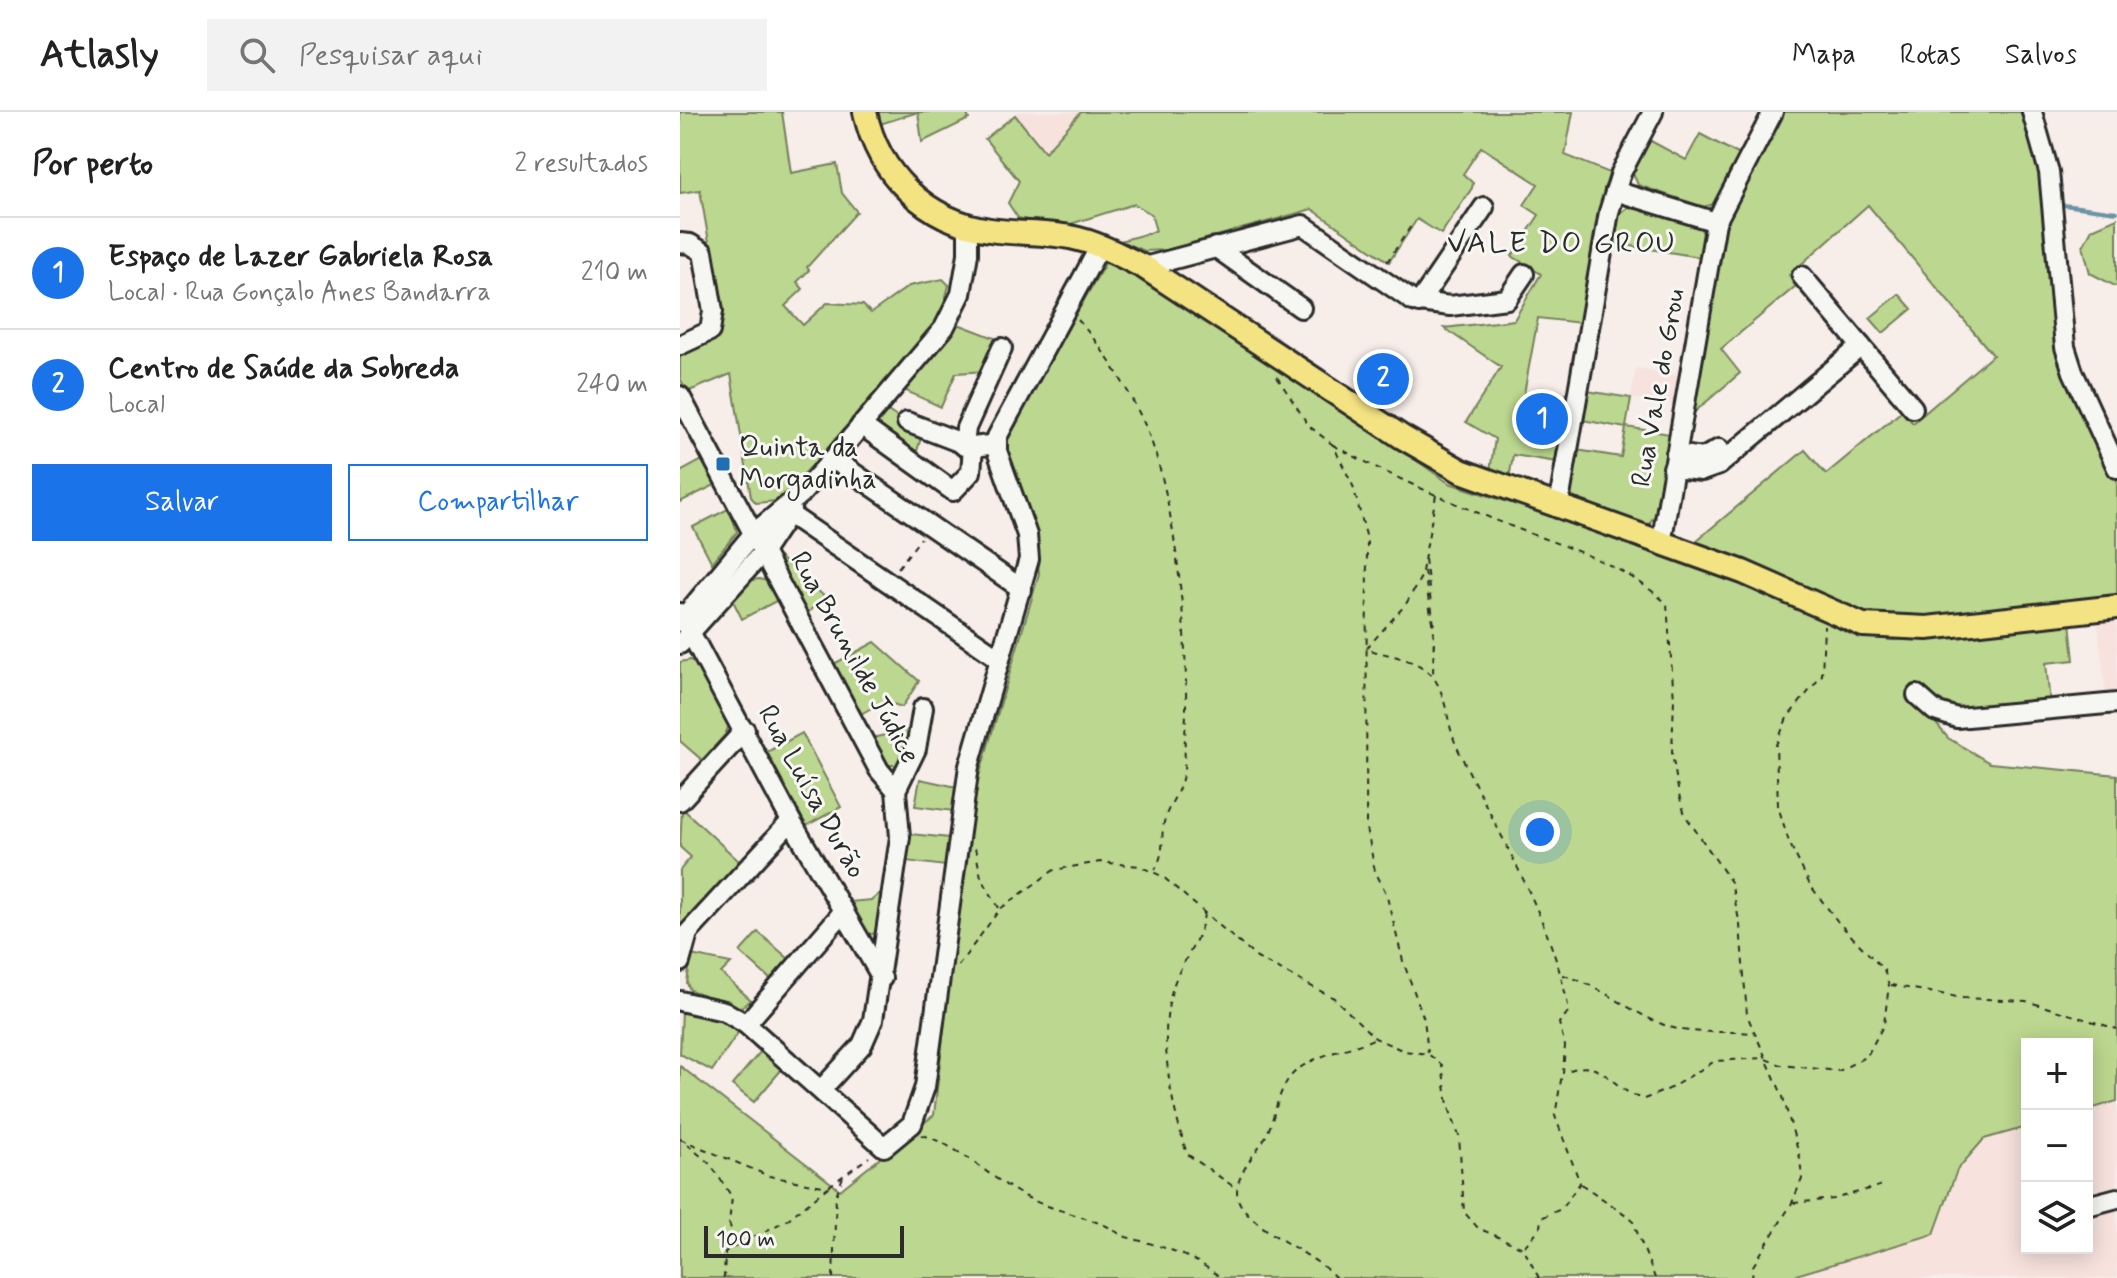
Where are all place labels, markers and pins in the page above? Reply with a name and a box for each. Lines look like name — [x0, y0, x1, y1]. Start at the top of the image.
pin: 2 — [1357, 349, 1409, 409]
pin: 1 — [1516, 389, 1568, 449]
place label: Quinta da Morgadinha — [739, 430, 877, 501]
marker: Quinta da Morgadinha — [714, 455, 732, 473]

